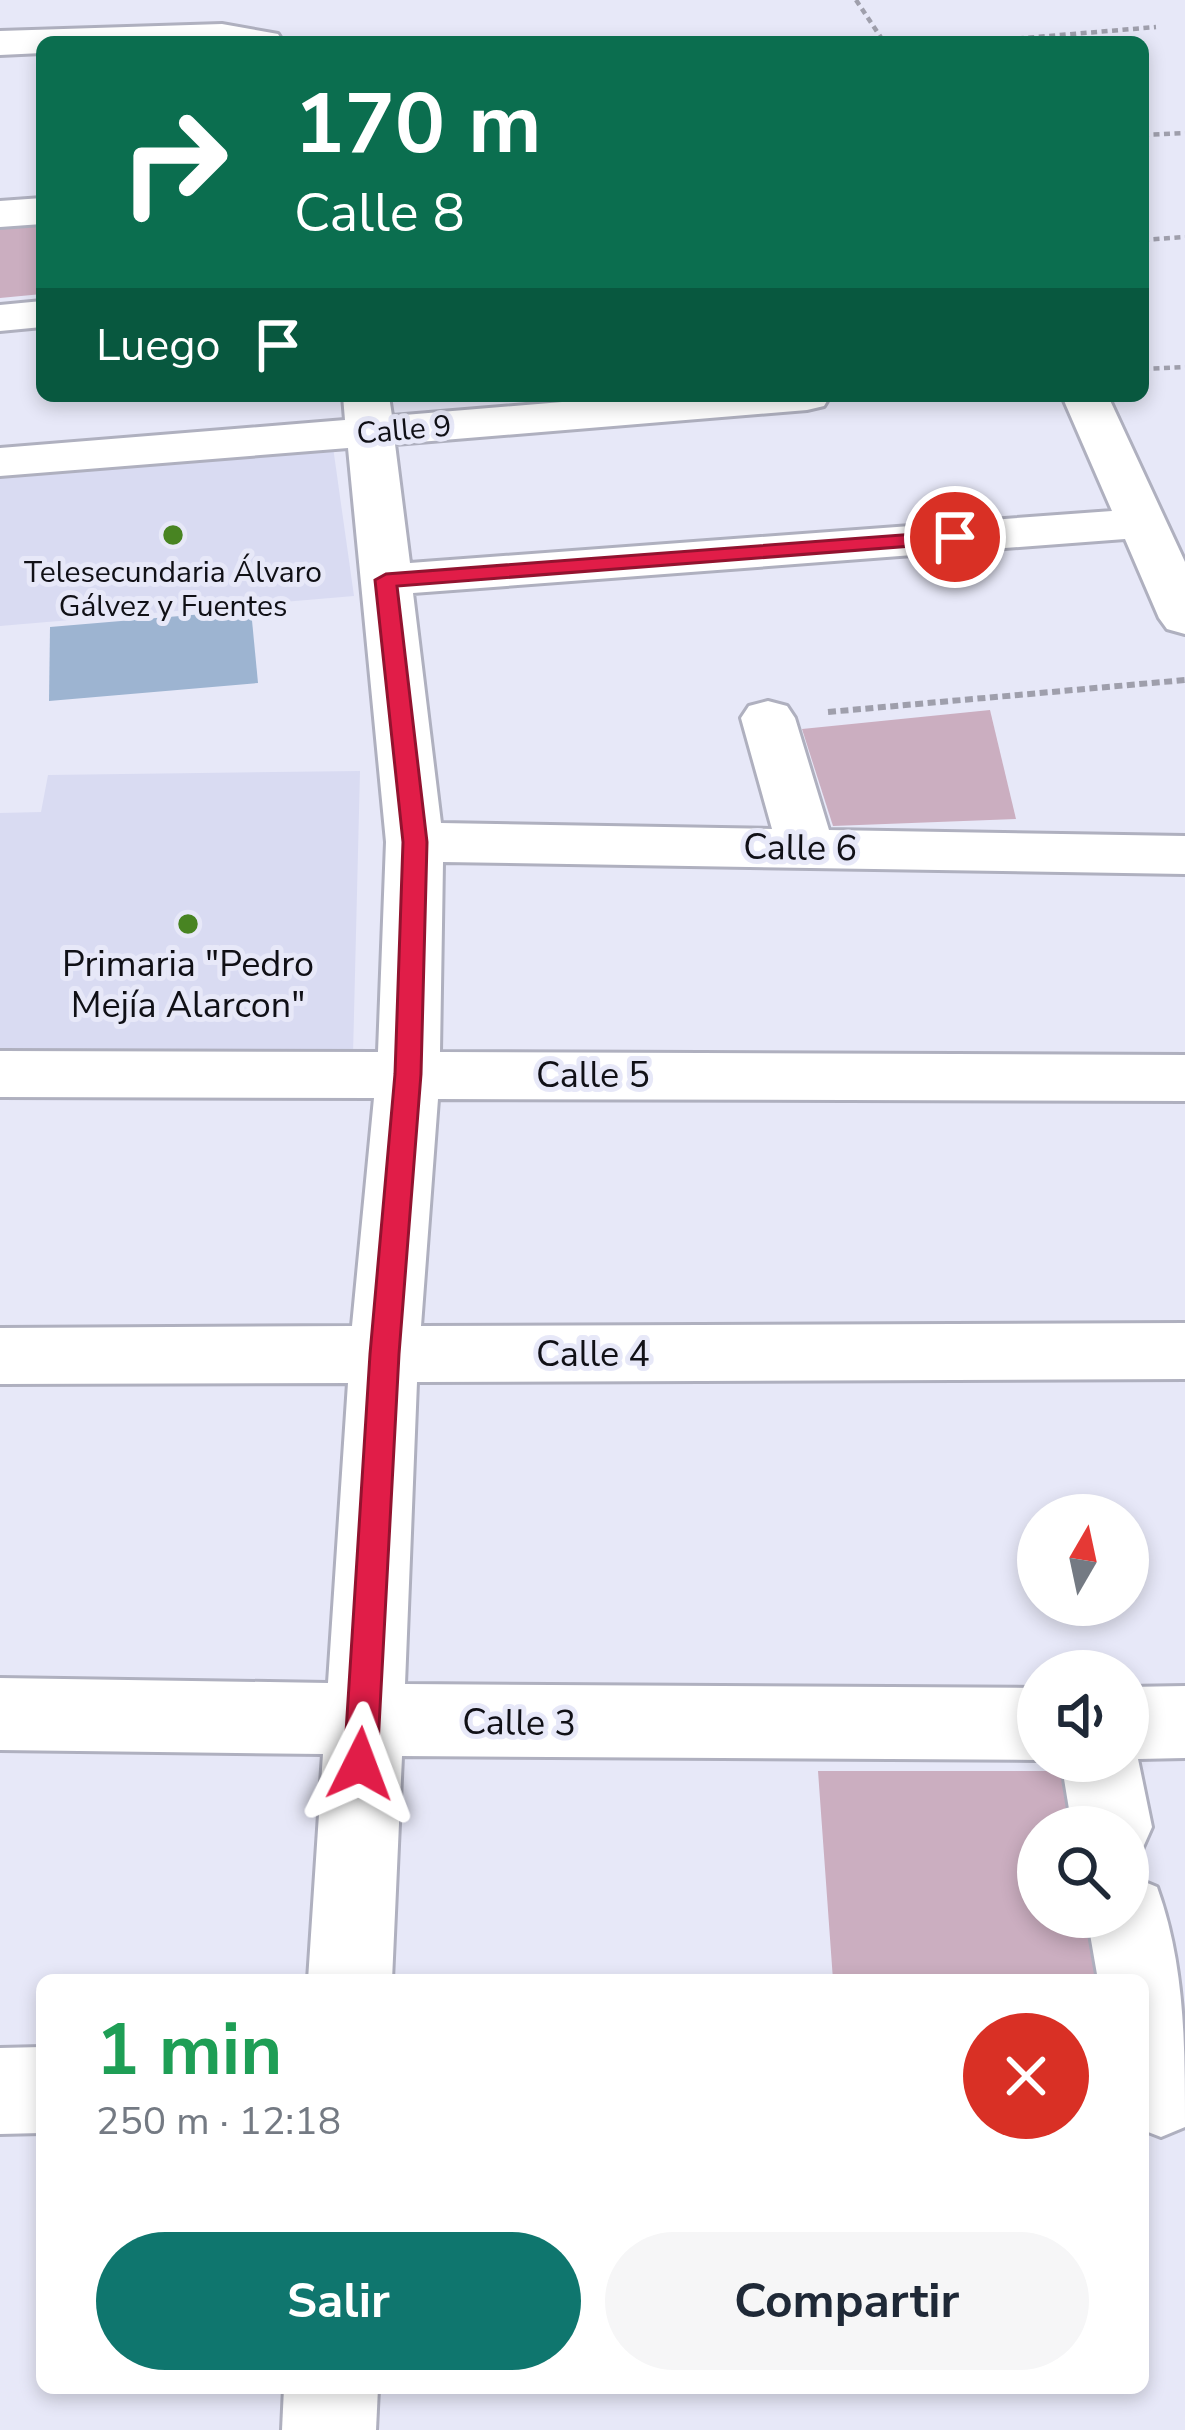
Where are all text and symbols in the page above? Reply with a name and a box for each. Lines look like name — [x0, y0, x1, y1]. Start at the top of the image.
text: 170 m — [294, 67, 542, 182]
icon: right — [96, 84, 252, 240]
text: Calle 8 — [294, 176, 465, 250]
icon: arrive — [245, 312, 311, 378]
text: Luego — [96, 315, 221, 376]
street label: Calle 9 — [355, 405, 453, 455]
pin — [904, 486, 1006, 588]
icon: arrive — [922, 504, 988, 570]
marker: Telesecundaria Álvaro Gálvez y Fuentes — [160, 522, 186, 548]
place label: Telesecundaria Álvaro Gálvez y Fuentes — [24, 552, 322, 627]
street label: Calle 6 — [743, 823, 857, 873]
marker: Primaria "Pedro Mejía Alarcon" — [175, 911, 201, 937]
place label: Primaria "Pedro Mejía Alarcon" — [62, 940, 314, 1030]
street label: Calle 5 — [536, 1051, 650, 1100]
street label: Calle 4 — [536, 1330, 650, 1379]
north arrow — [1017, 1494, 1149, 1626]
map controls — [1017, 1494, 1149, 1938]
button: sound — [1017, 1650, 1149, 1782]
street label: Calle 3 — [462, 1698, 576, 1748]
position arrow — [297, 1701, 423, 1827]
button: search — [1017, 1806, 1149, 1938]
text: 1 min — [96, 2001, 282, 2099]
button: close — [963, 2013, 1089, 2139]
text: 250 m · 12:18 — [96, 2095, 341, 2148]
button: Salir — [96, 2232, 581, 2370]
button: Compartir — [605, 2232, 1089, 2370]

